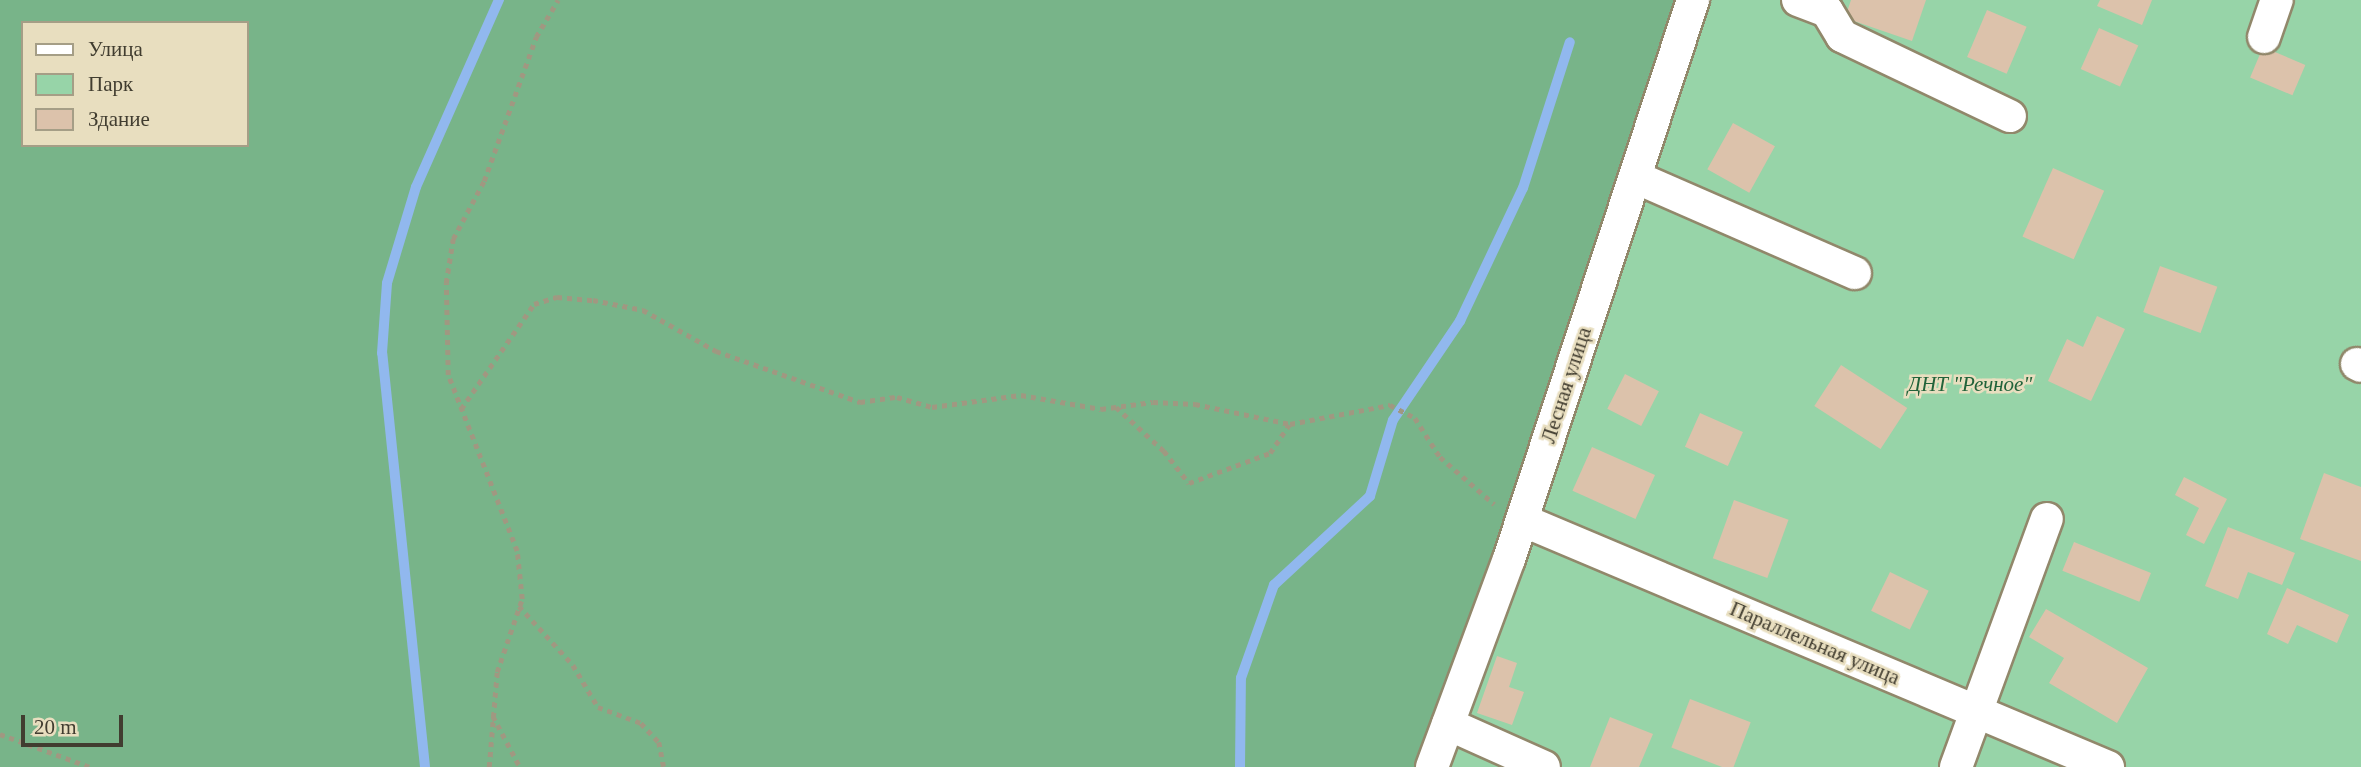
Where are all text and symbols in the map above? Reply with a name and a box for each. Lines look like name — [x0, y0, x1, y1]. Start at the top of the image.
legend — [21, 21, 248, 147]
text: Улица — [88, 37, 143, 61]
text: Парк — [88, 72, 133, 96]
text: Здание — [88, 107, 150, 131]
street label: Лесная улица — [1535, 324, 1597, 446]
park label: ДНТ "Речное" — [1908, 371, 2032, 397]
street label: Параллельная улица — [1726, 596, 1904, 690]
scale bar — [24, 700, 126, 744]
text: 20 m — [34, 715, 77, 739]

